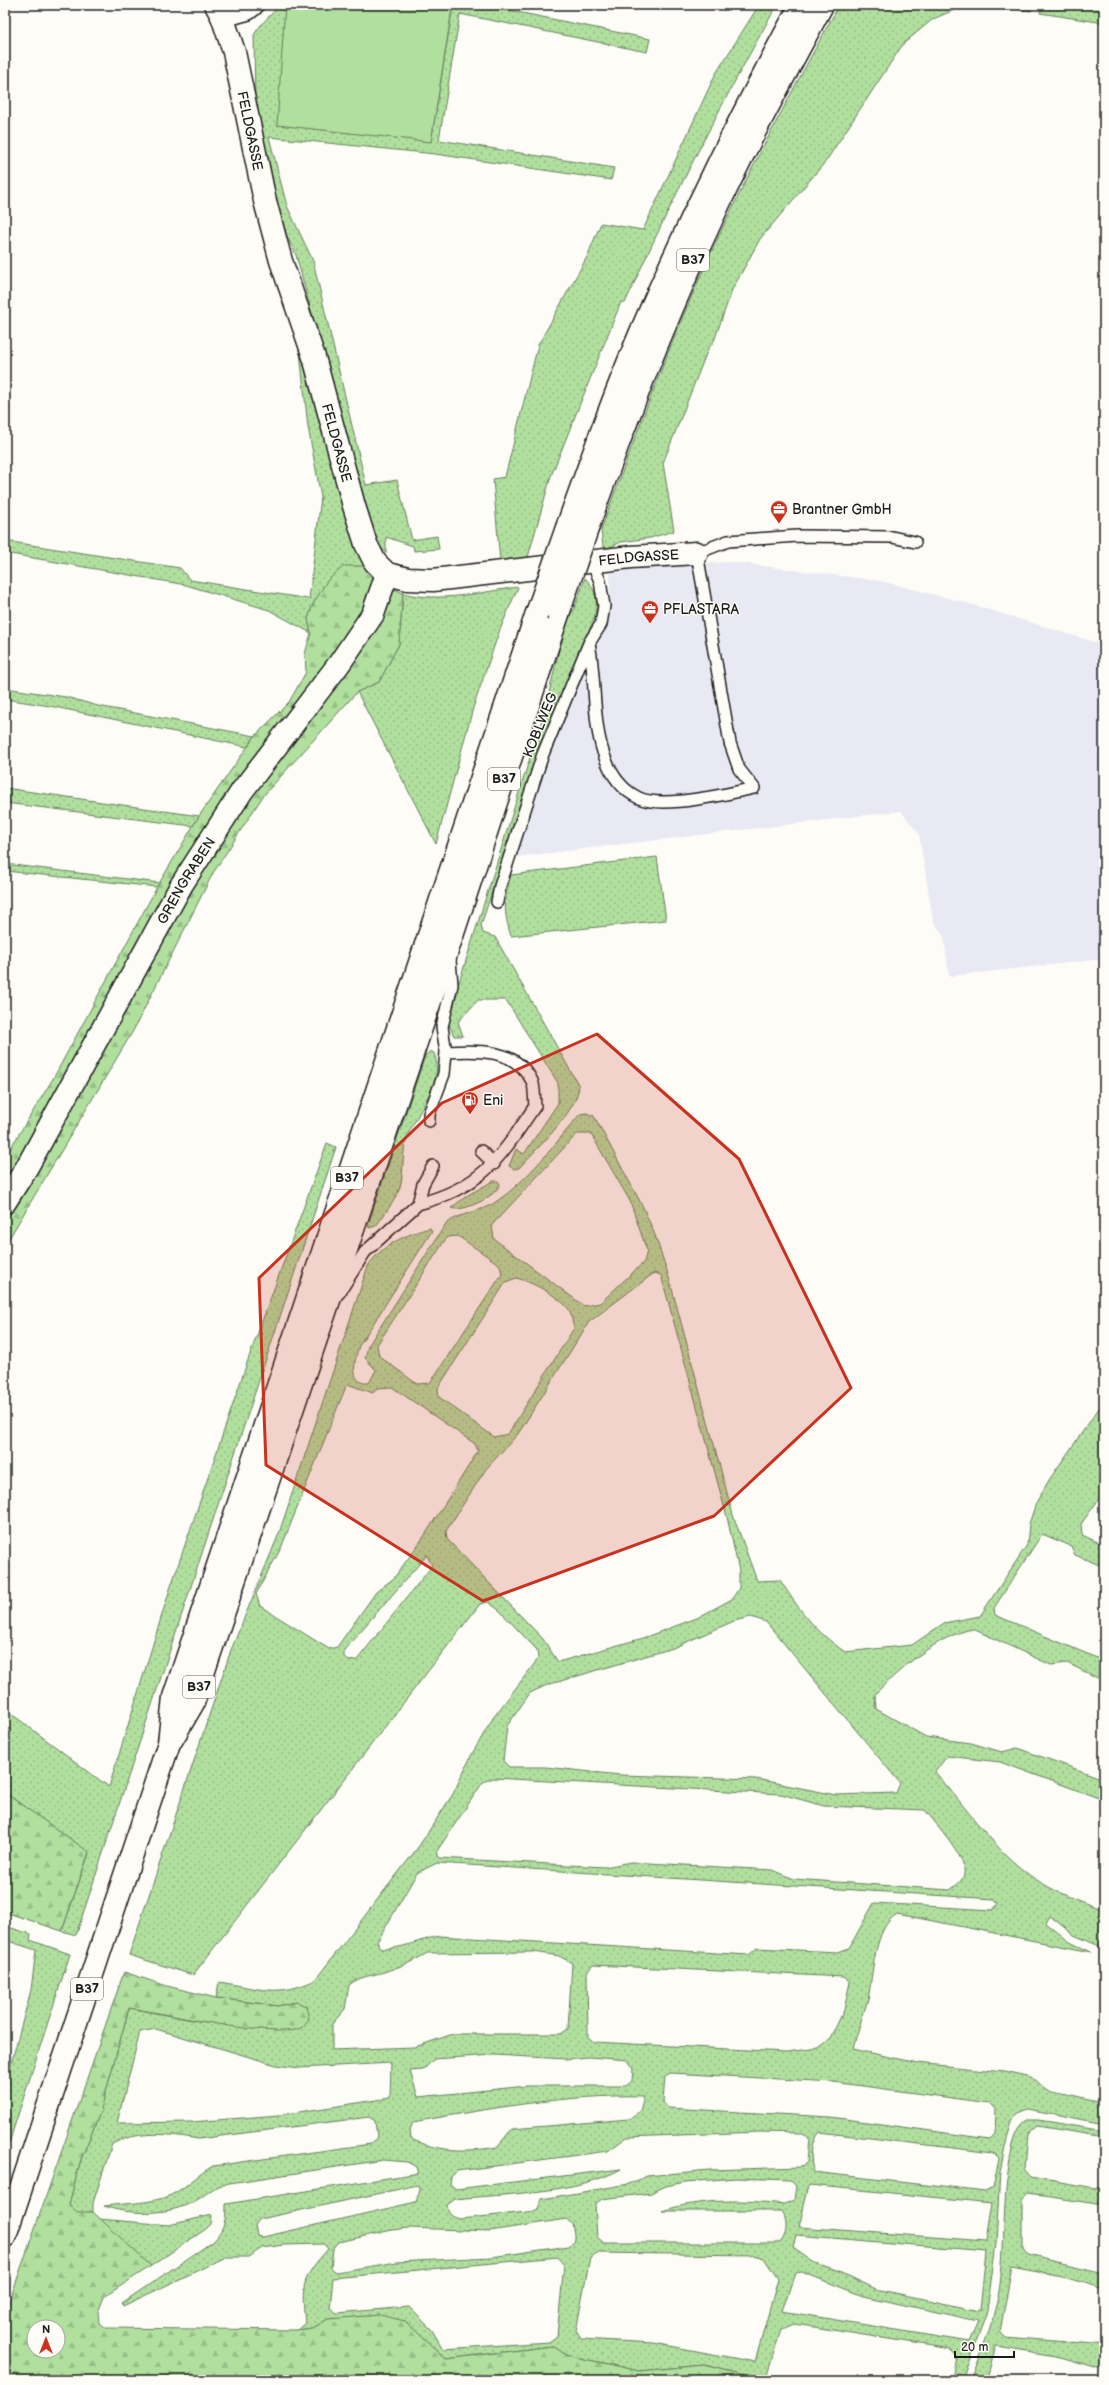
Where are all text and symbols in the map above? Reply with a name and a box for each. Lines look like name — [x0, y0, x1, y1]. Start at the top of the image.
street label: FELDGASSE — [234, 90, 267, 172]
road number: B37 — [677, 249, 709, 271]
street label: FELDGASSE — [318, 401, 356, 484]
office icon: Brantner GmbH — [769, 499, 789, 524]
place label: Brantner GmbH — [792, 501, 892, 518]
street label: FELDGASSE — [597, 546, 679, 569]
office icon: PFLASTARA — [640, 599, 660, 624]
place label: PFLASTARA — [663, 601, 739, 618]
street label: KOBLWEG — [519, 689, 561, 760]
road number: B37 — [488, 768, 520, 790]
street label: GRENGRABEN — [153, 834, 219, 927]
fuel station icon: Eni — [460, 1090, 480, 1115]
place label: Eni — [483, 1092, 503, 1109]
road number: B37 — [331, 1167, 363, 1189]
road number: B37 — [183, 1676, 215, 1698]
road number: B37 — [71, 1978, 103, 2000]
north arrow — [26, 2319, 66, 2359]
text: N — [42, 2323, 50, 2336]
scale bar — [955, 2333, 1014, 2359]
text: 20 m — [961, 2340, 988, 2355]

